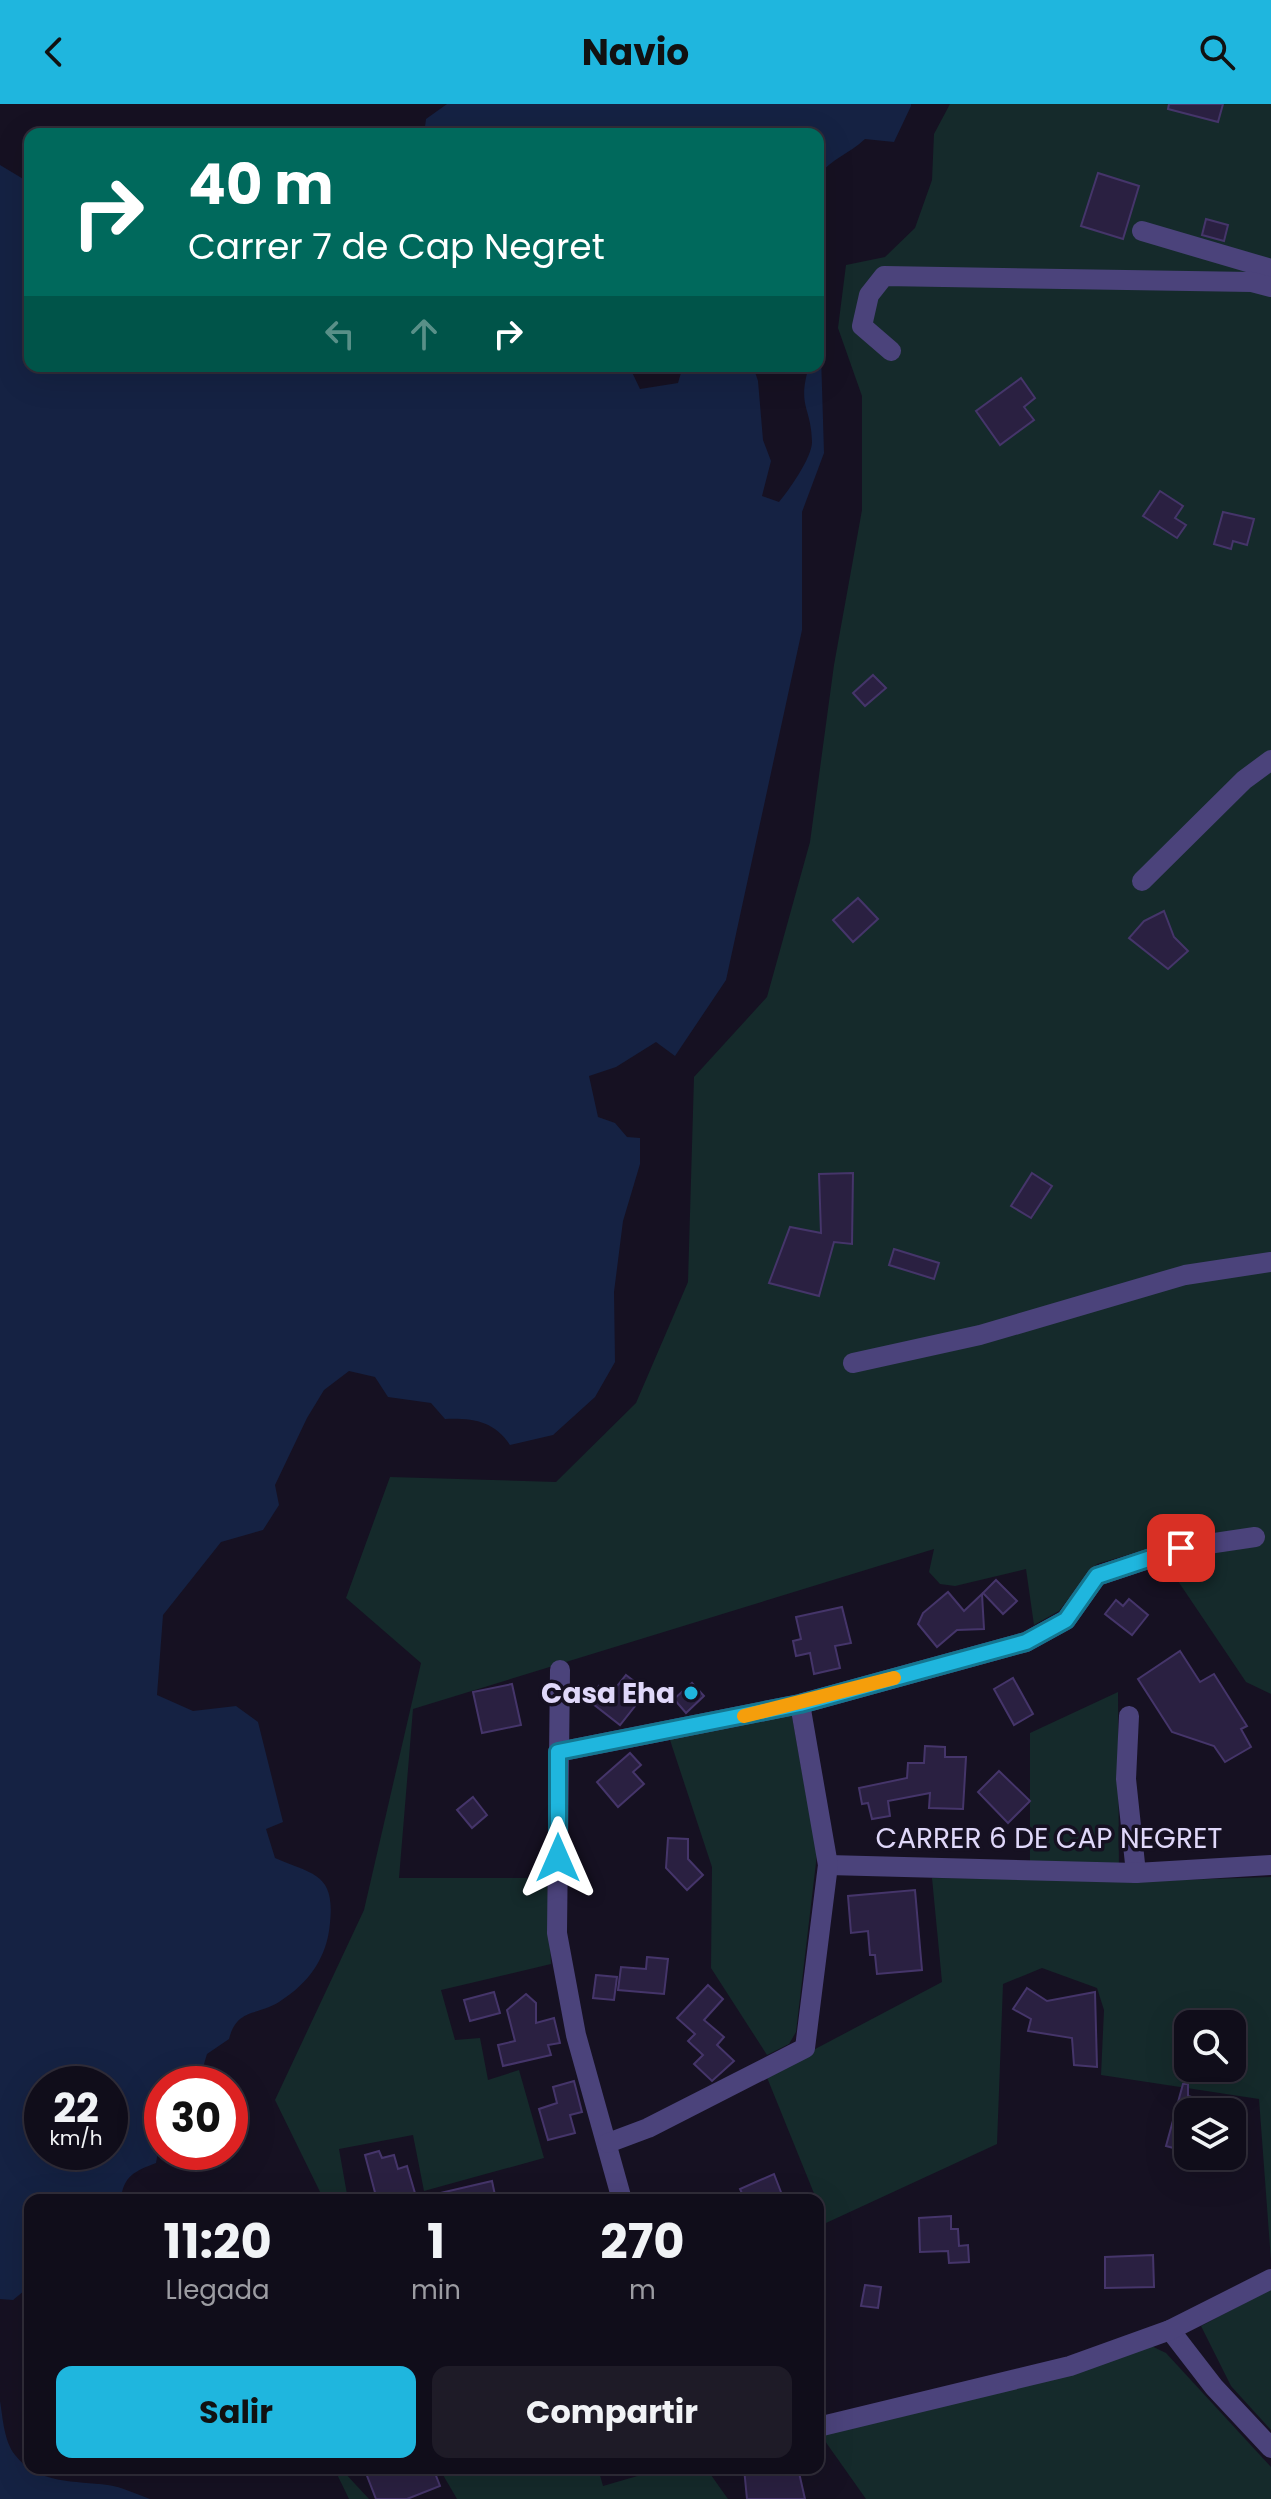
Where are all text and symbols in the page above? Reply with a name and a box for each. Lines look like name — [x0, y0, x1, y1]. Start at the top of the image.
text: Navio — [582, 27, 689, 78]
icon: back — [32, 30, 76, 74]
icon: search — [1195, 30, 1239, 74]
text: 40 m — [188, 145, 334, 224]
icon: right — [56, 160, 160, 264]
text: Carrer 7 de Cap Negret — [188, 221, 605, 272]
icon: left — [318, 312, 362, 356]
icon: ahead — [402, 312, 446, 356]
icon: right — [486, 312, 530, 356]
pin — [1147, 1514, 1215, 1582]
icon: arrive — [1159, 1526, 1203, 1570]
place label: Casa Eha — [541, 1674, 675, 1713]
marker: Casa Eha — [682, 1684, 700, 1702]
position arrow — [516, 1816, 600, 1900]
street label: CARRER 6 DE CAP NEGRET — [876, 1819, 1222, 1858]
map controls — [1174, 2010, 1246, 2170]
button: search — [1174, 2010, 1246, 2082]
speed limit sign: 30 — [144, 2066, 248, 2170]
text: 22 — [53, 2080, 99, 2136]
button: layers — [1174, 2098, 1246, 2170]
text: km/h — [49, 2124, 103, 2152]
text: 11:20 — [163, 2208, 272, 2275]
text: 1 — [427, 2208, 445, 2275]
text: 270 — [600, 2208, 685, 2275]
text: Llegada — [166, 2272, 270, 2308]
text: min — [411, 2272, 461, 2308]
text: m — [629, 2272, 656, 2308]
button: Salir — [56, 2366, 416, 2458]
button: Compartir — [432, 2366, 792, 2458]

